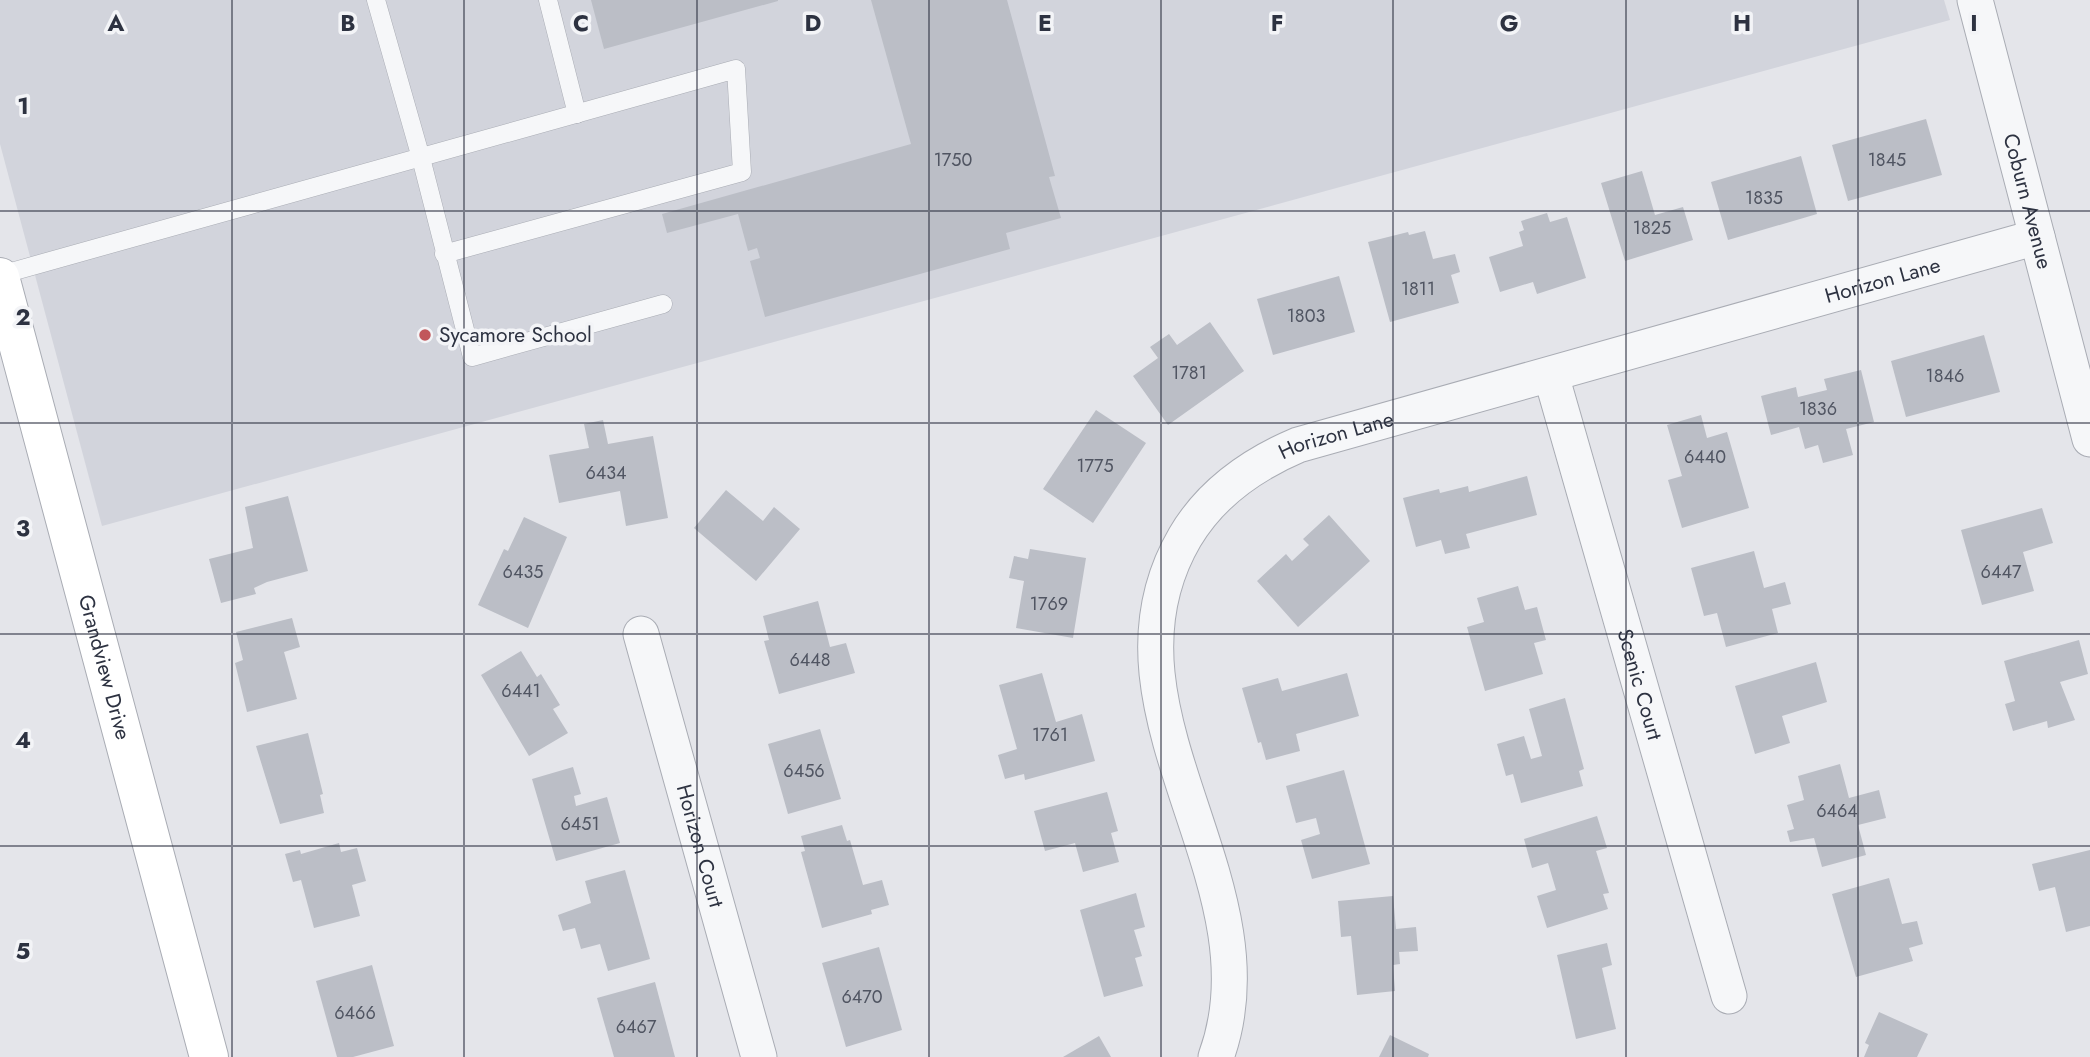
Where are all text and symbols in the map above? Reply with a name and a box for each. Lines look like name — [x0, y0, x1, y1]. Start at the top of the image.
text: A — [107, 6, 125, 40]
text: B — [340, 6, 356, 40]
text: C — [573, 6, 589, 40]
text: D — [805, 6, 822, 40]
text: E — [1038, 6, 1052, 40]
text: F — [1271, 6, 1283, 40]
text: G — [1500, 6, 1518, 40]
text: H — [1733, 6, 1751, 40]
text: I — [1970, 6, 1978, 40]
text: 1 — [17, 89, 29, 123]
street label: Coburn Avenue — [1996, 130, 2060, 272]
house number: 1750 — [934, 147, 972, 173]
house number: 1845 — [1868, 147, 1906, 173]
house number: 1835 — [1745, 185, 1783, 211]
house number: 1825 — [1633, 215, 1671, 241]
street label: Horizon Lane — [1821, 250, 1944, 311]
house number: 1811 — [1401, 276, 1435, 302]
text: 2 — [15, 300, 31, 334]
house number: 1803 — [1287, 303, 1325, 329]
place label: Sycamore School — [439, 320, 592, 350]
marker: Sycamore School — [417, 327, 433, 343]
house number: 1781 — [1171, 360, 1207, 386]
house number: 1846 — [1926, 363, 1964, 389]
house number: 1836 — [1799, 396, 1837, 422]
street label: Horizon Lane — [1273, 404, 1397, 467]
house number: 6440 — [1684, 444, 1726, 470]
house number: 1775 — [1076, 453, 1114, 479]
house number: 6434 — [585, 460, 627, 486]
text: 3 — [16, 511, 30, 545]
house number: 6435 — [503, 559, 543, 585]
house number: 6447 — [1981, 559, 2022, 585]
street label: Grandview Drive — [71, 591, 138, 743]
house number: 1769 — [1030, 591, 1068, 617]
street label: Scenic Court — [1610, 625, 1670, 744]
house number: 6448 — [789, 647, 831, 673]
house number: 6441 — [501, 678, 541, 704]
house number: 1761 — [1032, 722, 1068, 748]
text: 4 — [15, 723, 31, 757]
house number: 6456 — [783, 758, 825, 784]
street label: Horizon Court — [669, 781, 732, 911]
house number: 6464 — [1816, 798, 1858, 824]
house number: 6451 — [560, 811, 600, 837]
text: 5 — [16, 934, 30, 968]
house number: 6470 — [841, 984, 883, 1010]
house number: 6466 — [334, 1000, 376, 1026]
house number: 6467 — [616, 1014, 657, 1040]

